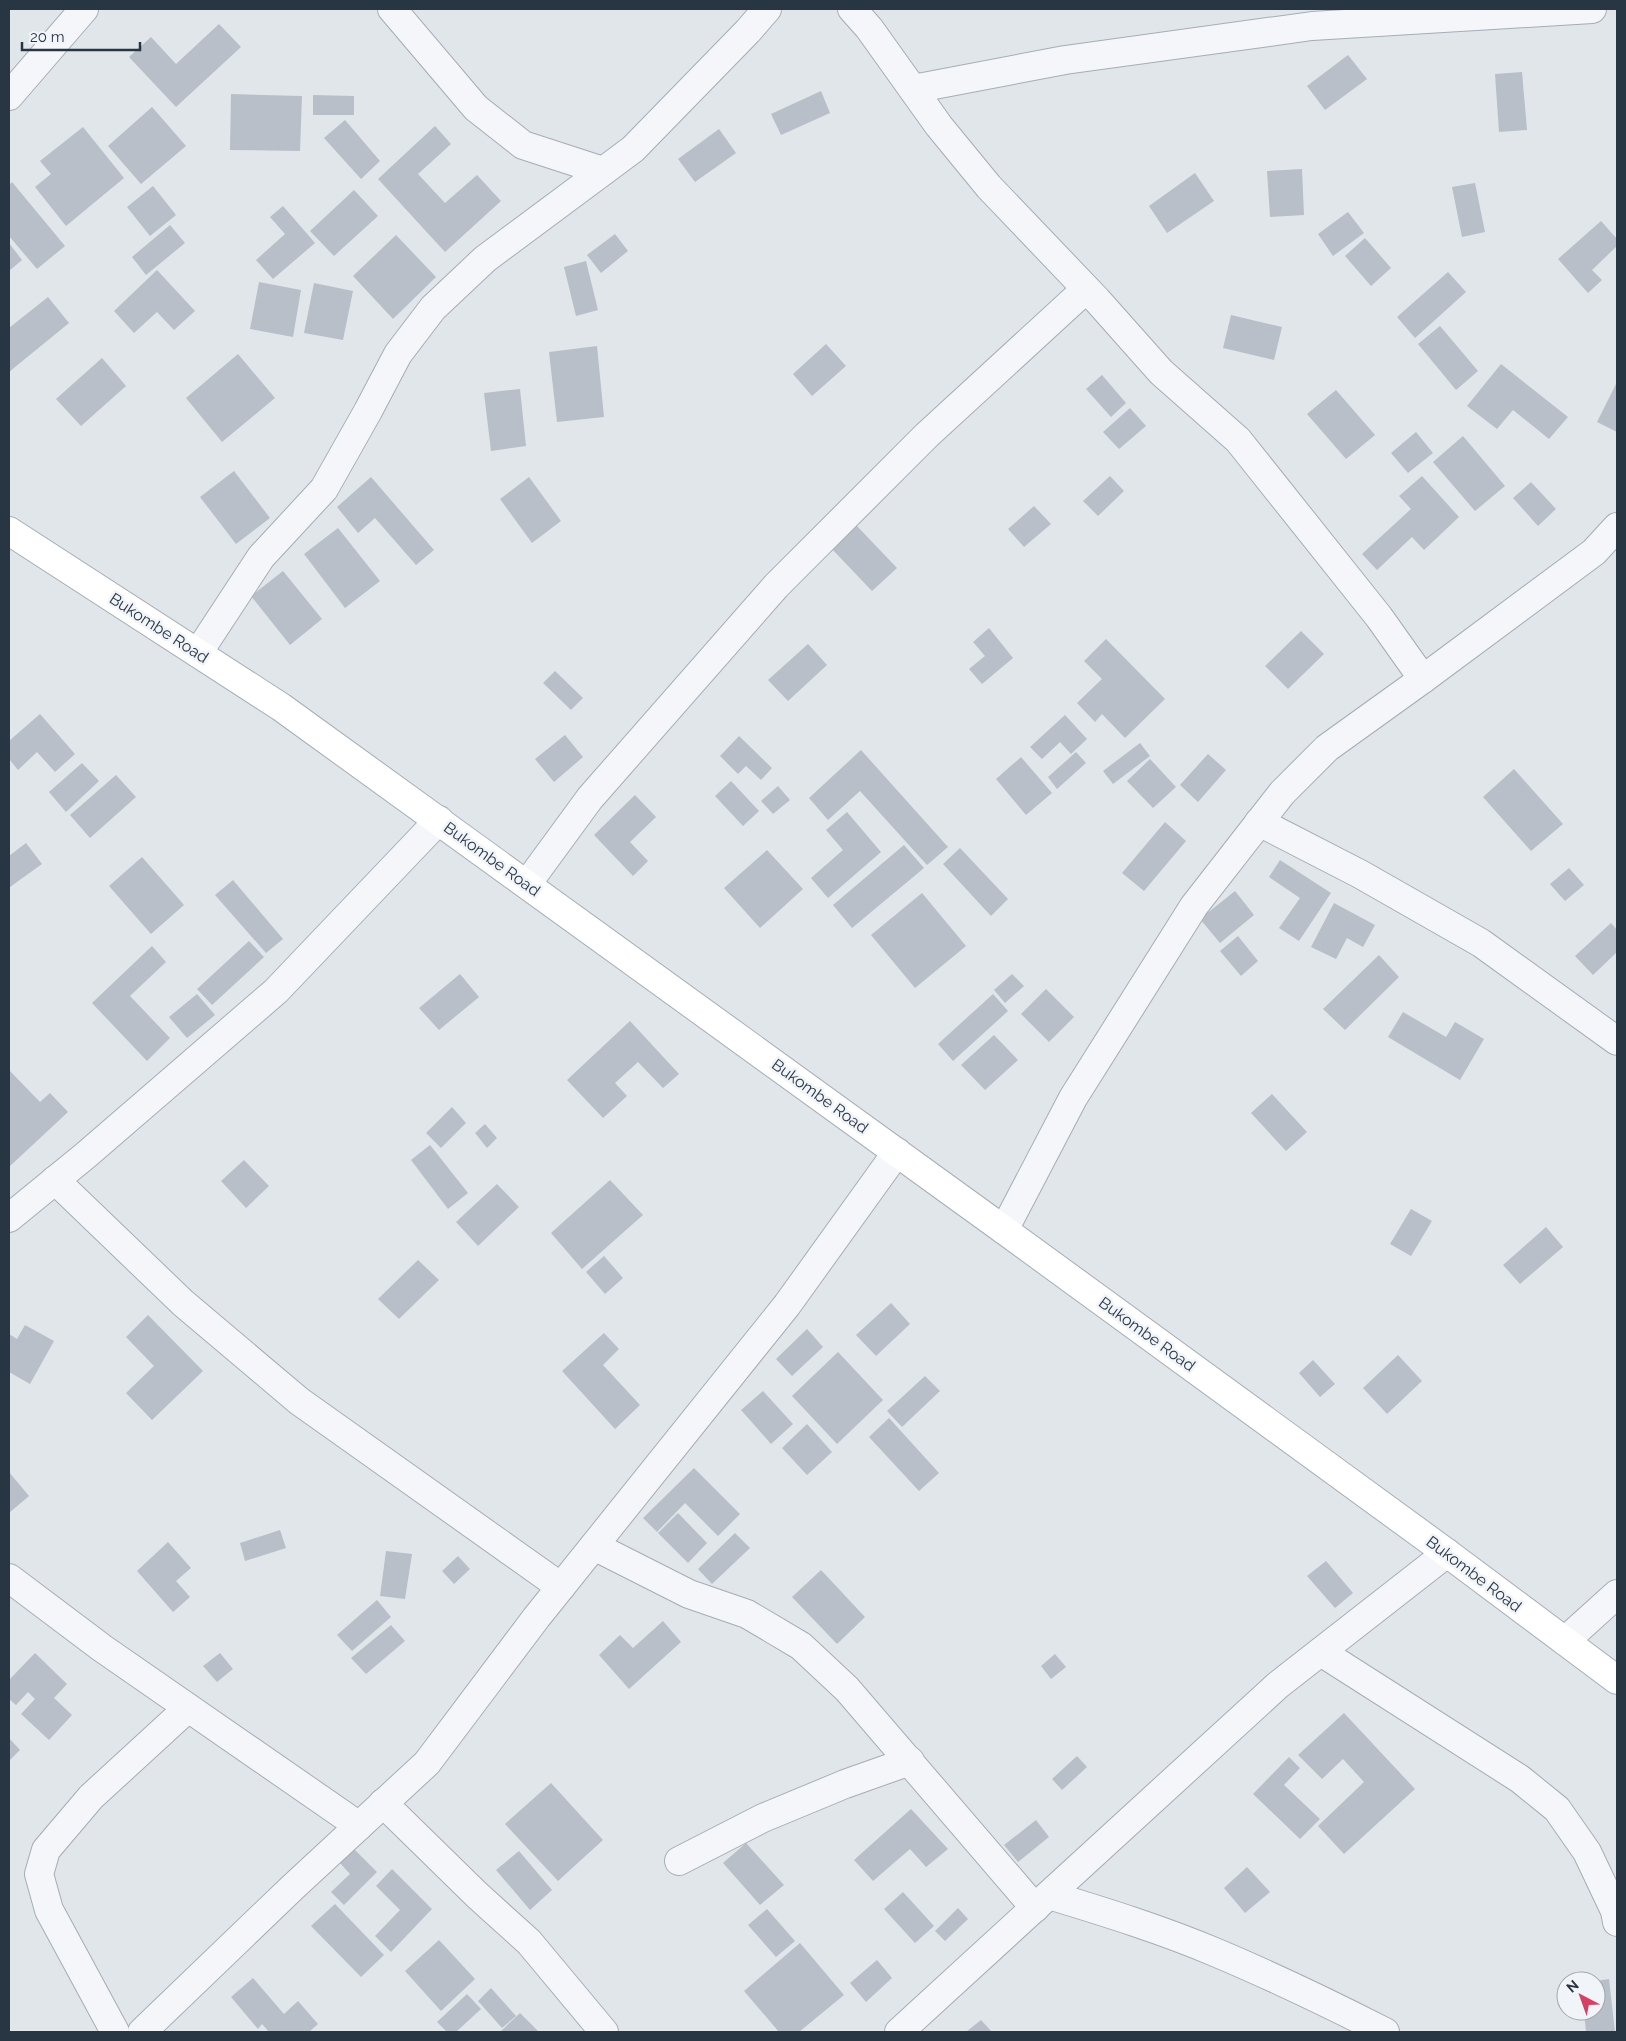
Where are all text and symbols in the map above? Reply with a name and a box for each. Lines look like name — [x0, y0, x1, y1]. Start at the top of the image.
scale bar — [22, 20, 140, 52]
text: 20 m — [30, 28, 65, 46]
street label: Bukombe Road — [106, 589, 212, 667]
street label: Bukombe Road — [440, 818, 544, 900]
street label: Bukombe Road — [768, 1055, 872, 1137]
street label: Bukombe Road — [1095, 1293, 1199, 1375]
street label: Bukombe Road — [1423, 1532, 1525, 1616]
north arrow — [1556, 1971, 1606, 2021]
text: N — [1563, 1977, 1582, 1996]

